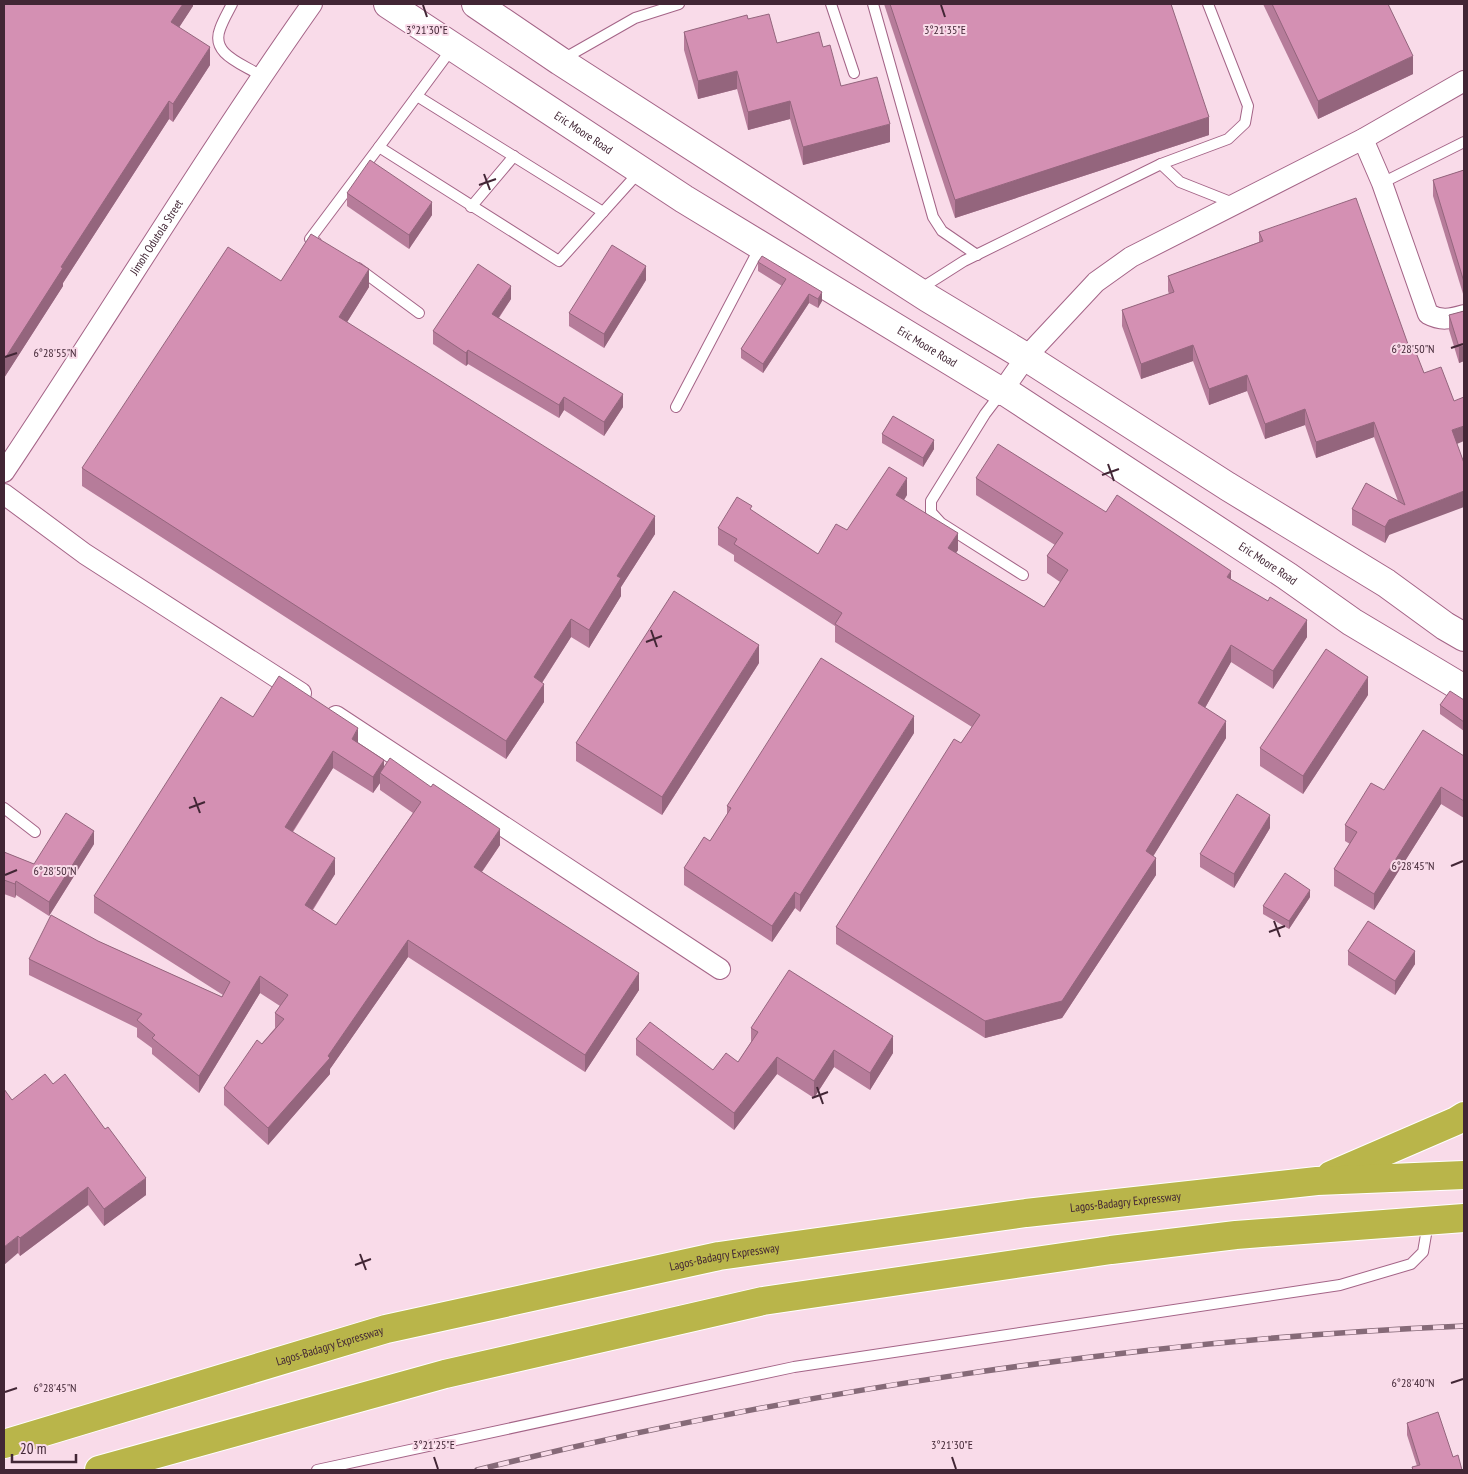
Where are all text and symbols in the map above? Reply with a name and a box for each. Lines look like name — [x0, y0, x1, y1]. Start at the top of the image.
text: 3°21'30"E — [406, 22, 448, 37]
text: 3°21'35"E — [924, 22, 966, 37]
street label: Eric Moore Road — [552, 108, 616, 157]
street label: Jimoh Odutola Street — [126, 196, 186, 278]
street label: Eric Moore Road — [895, 323, 960, 370]
text: 6°28'50"N — [1391, 341, 1435, 356]
text: 6°28'55"N — [33, 345, 77, 360]
street label: Eric Moore Road — [1236, 538, 1300, 588]
text: 6°28'45"N — [1391, 858, 1435, 873]
text: 6°28'50"N — [33, 863, 77, 878]
street label: Lagos-Badagry Expressway — [1069, 1188, 1182, 1215]
street label: Lagos-Badagry Expressway — [668, 1240, 781, 1274]
street label: Lagos-Badagry Expressway — [274, 1322, 385, 1369]
text: 6°28'40"N — [1391, 1375, 1435, 1390]
text: 6°28'45"N — [33, 1380, 77, 1395]
scale bar — [12, 1432, 76, 1464]
text: 3°21'25"E — [413, 1437, 455, 1452]
text: 3°21'30"E — [931, 1437, 973, 1452]
text: 20 m — [20, 1439, 46, 1458]

